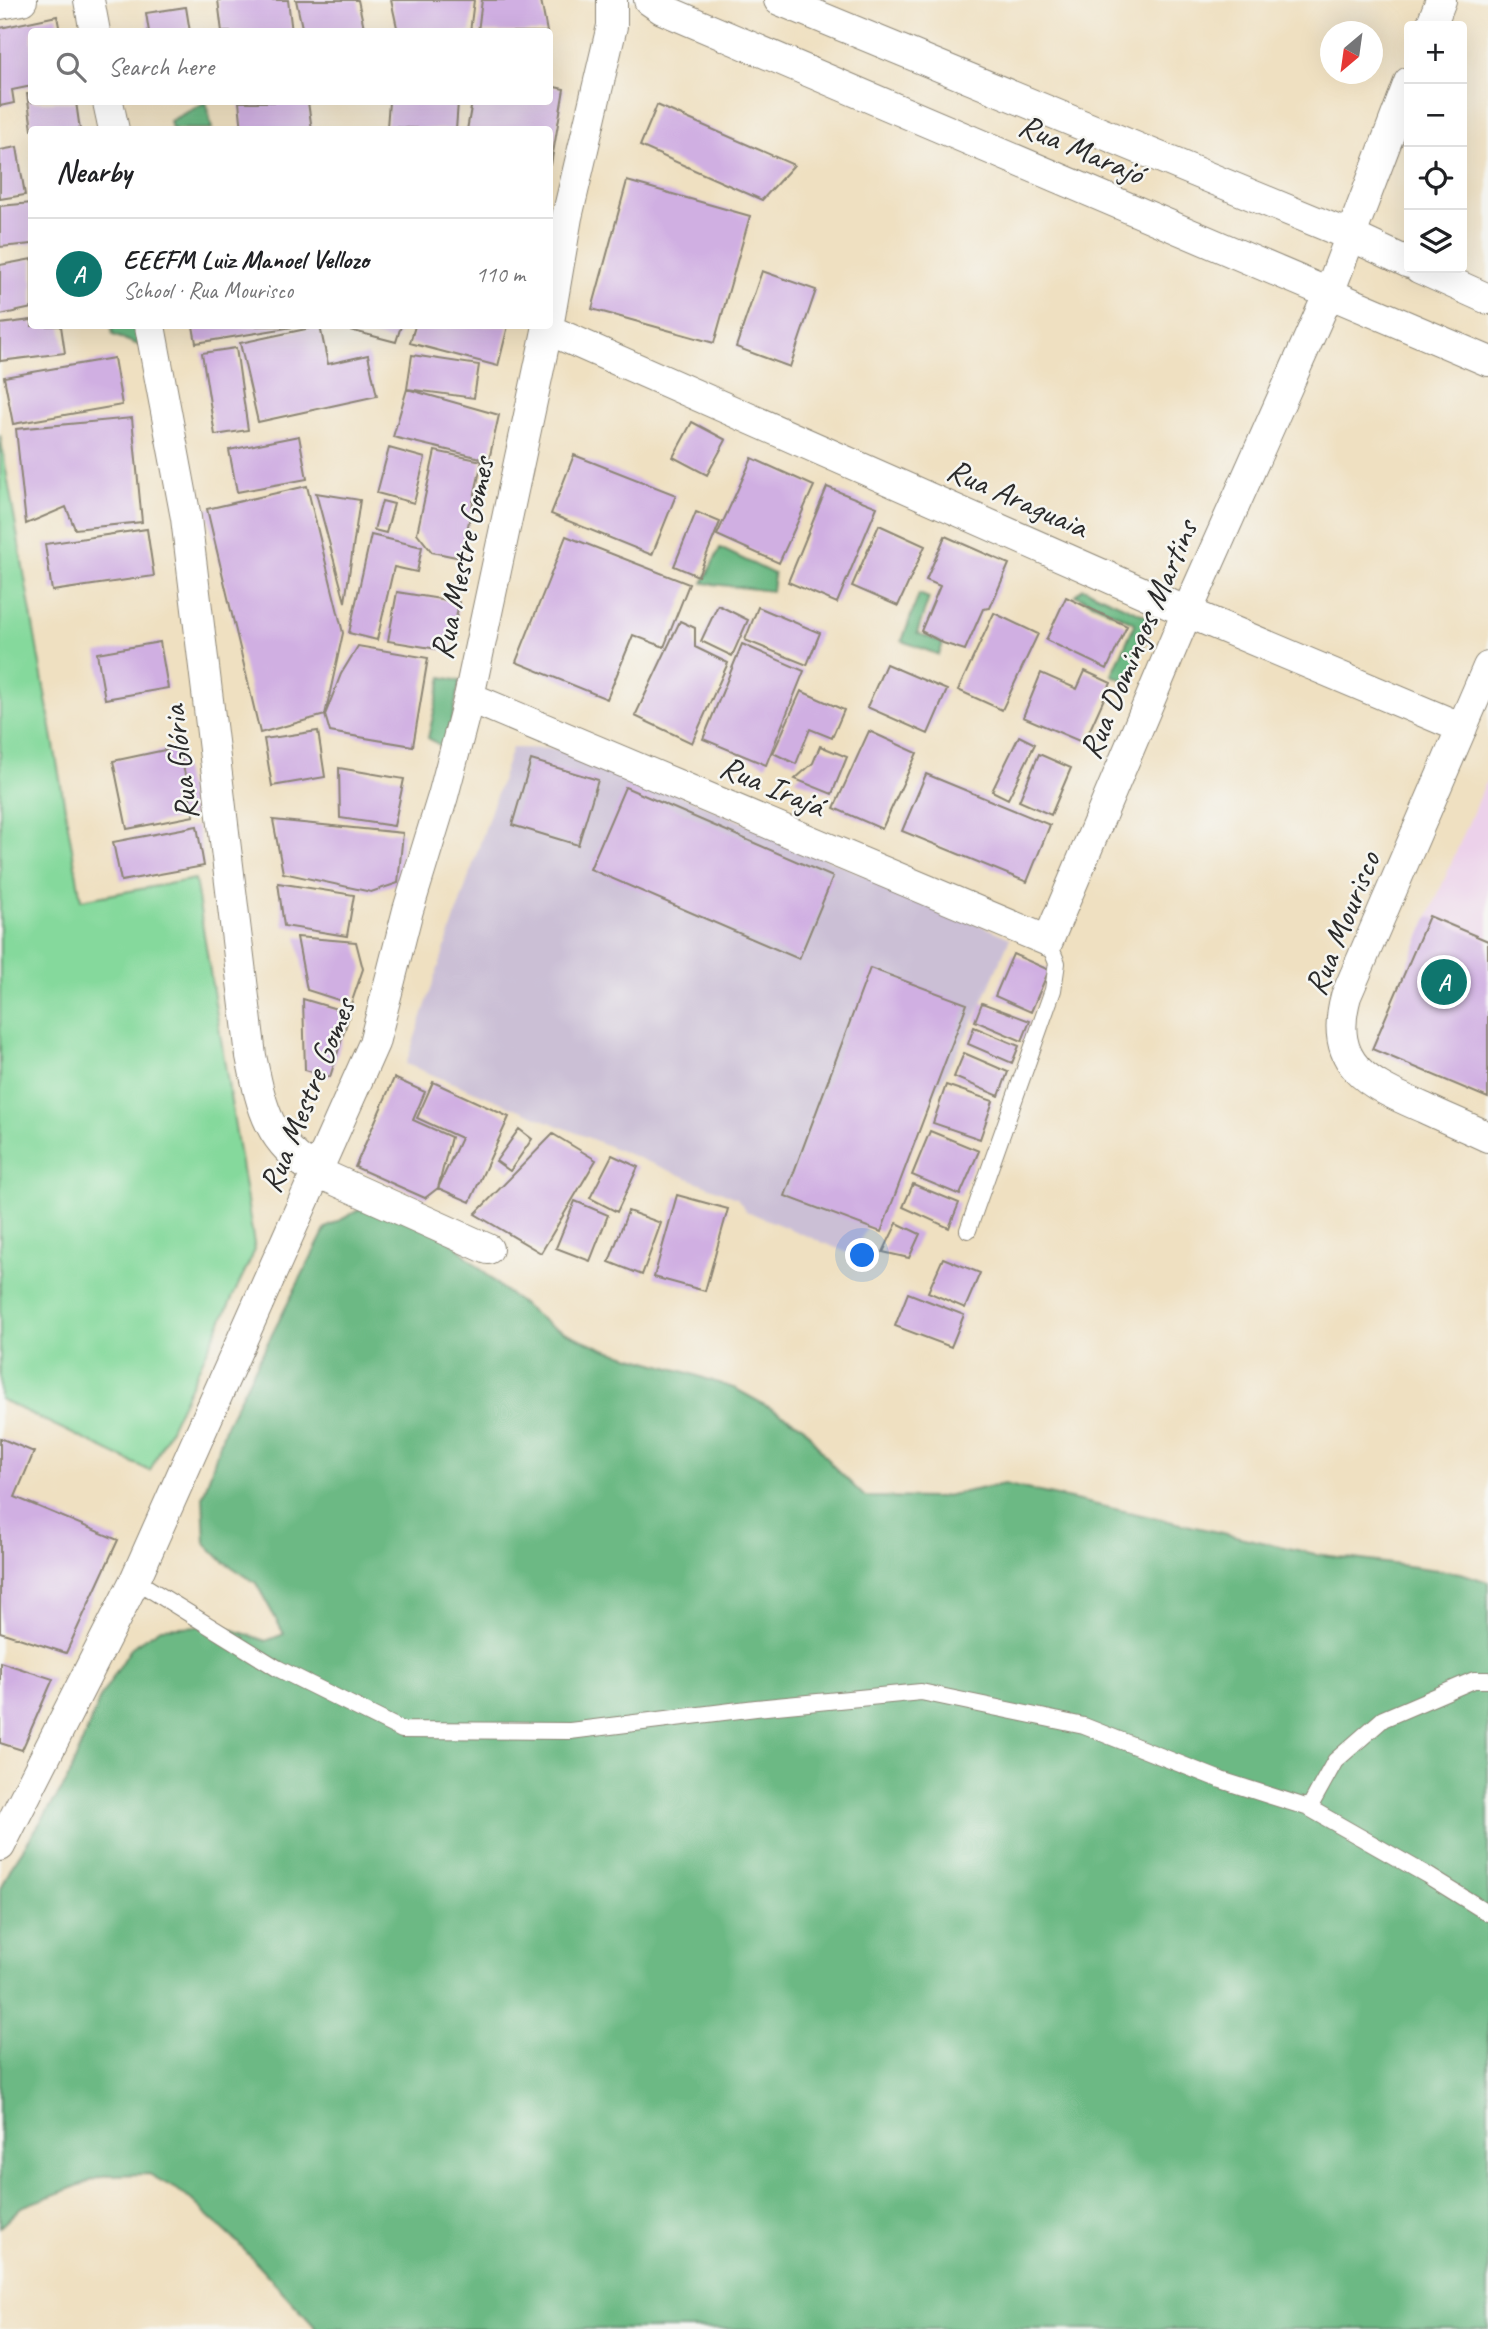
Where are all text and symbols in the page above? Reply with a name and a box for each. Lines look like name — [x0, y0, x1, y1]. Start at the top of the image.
north arrow — [1320, 21, 1383, 84]
map controls — [1404, 21, 1467, 273]
button: + — [1404, 21, 1467, 84]
search box — [28, 28, 553, 105]
icon: search — [52, 48, 90, 86]
text: Search here — [108, 50, 214, 83]
button: − — [1404, 84, 1467, 147]
street label: Rua Marajó — [1013, 104, 1155, 196]
button: locate — [1404, 147, 1467, 210]
text: Nearby — [56, 153, 132, 191]
button: layers — [1404, 210, 1467, 273]
text: EEEFM Luiz Manoel Vellozo — [123, 243, 369, 276]
text: A — [73, 260, 85, 289]
text: 110 m — [476, 260, 525, 289]
text: School · Rua Mourisco — [123, 276, 293, 305]
street label: Rua Araguaia — [941, 448, 1097, 549]
street label: Rua Mestre Gomes — [420, 451, 504, 663]
street label: Rua Domingos Martins — [1069, 511, 1208, 765]
street label: Rua Glória — [152, 701, 208, 823]
street label: Rua Irajá — [714, 745, 835, 828]
street label: Rua Mourisco — [1294, 844, 1390, 1001]
pin: A — [1421, 956, 1467, 1008]
street label: Rua Mestre Gomes — [249, 990, 366, 1199]
your location — [845, 1238, 879, 1272]

